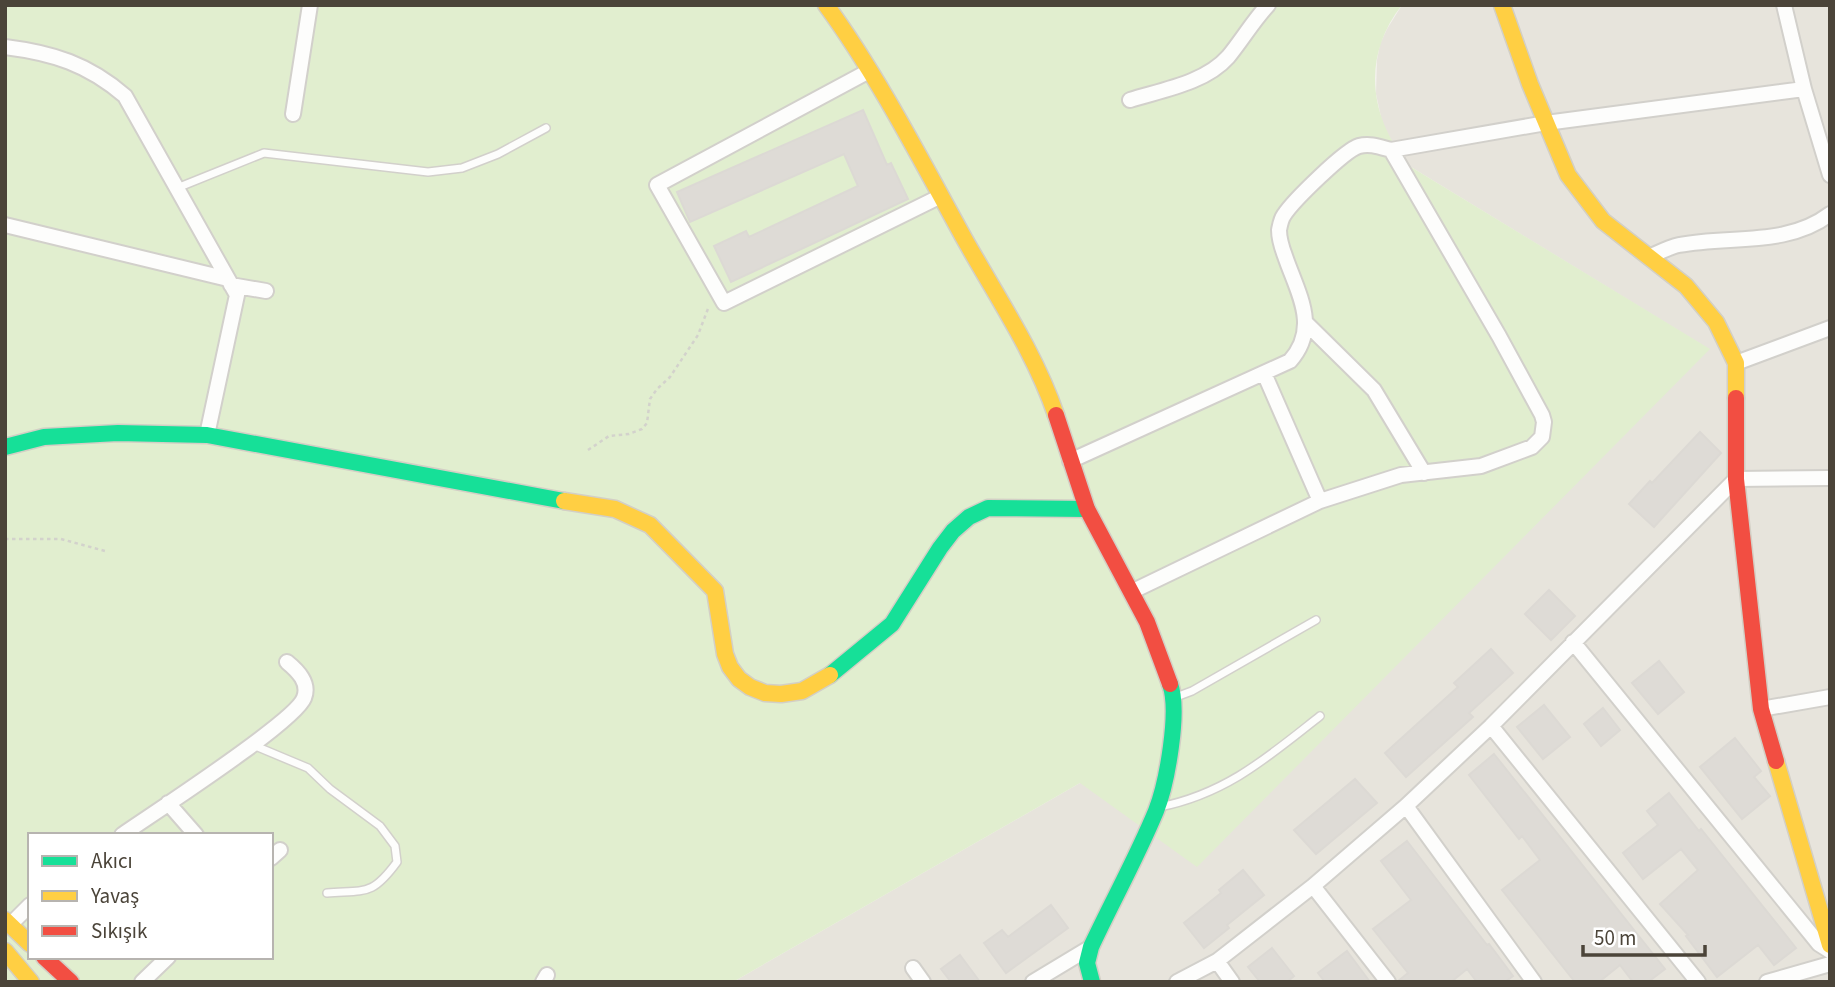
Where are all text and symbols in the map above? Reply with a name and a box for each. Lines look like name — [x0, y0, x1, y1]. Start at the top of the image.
legend — [28, 833, 273, 959]
text: Akıcı — [91, 846, 133, 876]
text: Yavaş — [90, 881, 139, 911]
scale bar — [1583, 914, 1706, 958]
text: Sıkışık — [91, 916, 148, 946]
text: 50 m — [1594, 923, 1636, 953]

